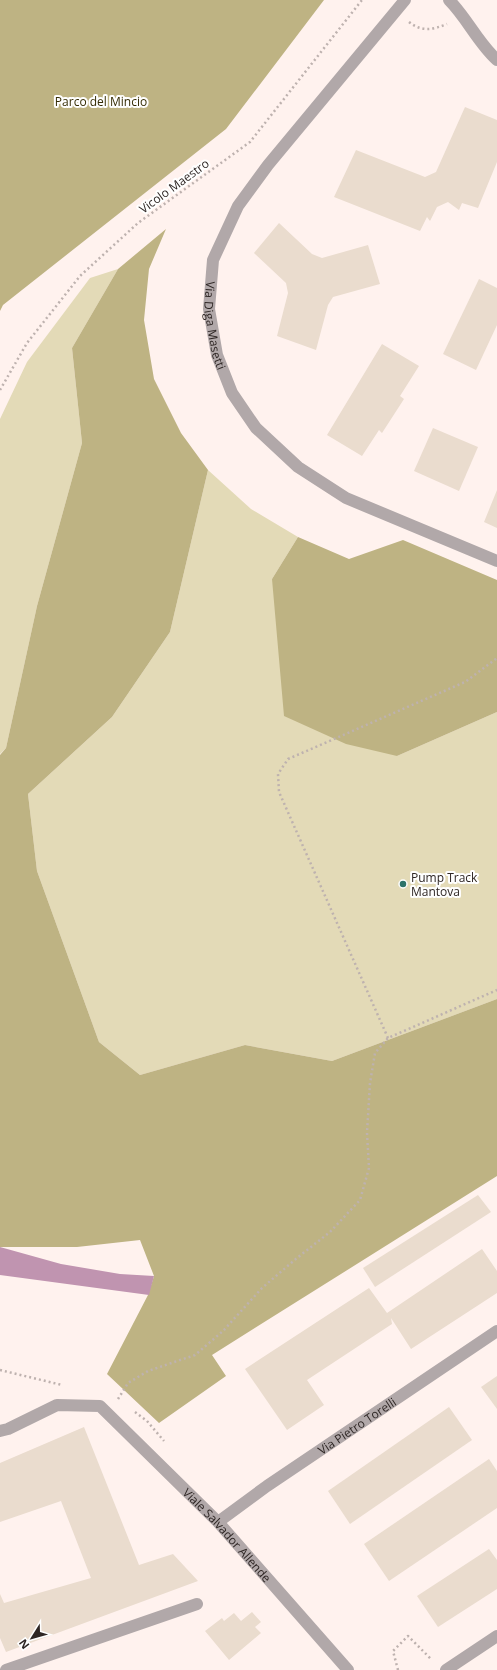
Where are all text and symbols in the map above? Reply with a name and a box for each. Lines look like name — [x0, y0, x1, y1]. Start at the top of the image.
park label: Parco del Mincio — [55, 93, 147, 110]
street label: Vicolo Maestro — [135, 155, 213, 217]
street label: Via Diga Masetti — [200, 281, 230, 372]
place label: Pump Track Mantova — [411, 869, 478, 900]
marker: Pump Track Mantova — [398, 879, 408, 889]
street label: Via Pietro Torelli — [314, 1393, 399, 1458]
street label: Viale Salvador Allende — [179, 1484, 276, 1586]
north arrow — [12, 1618, 52, 1658]
text: N — [15, 1636, 32, 1652]

